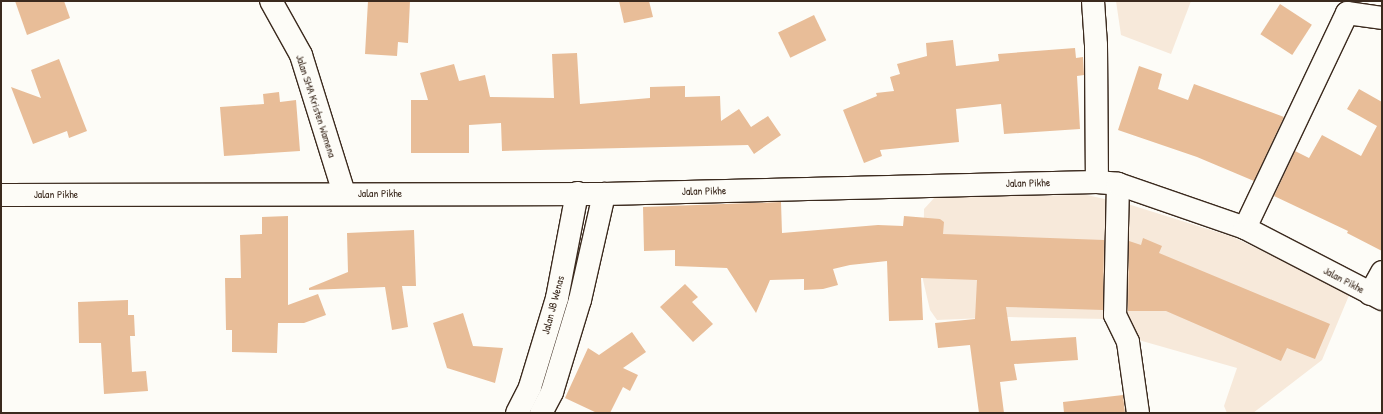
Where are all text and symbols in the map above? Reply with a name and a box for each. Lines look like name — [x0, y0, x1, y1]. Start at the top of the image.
street label: Jalan SMA Kristen Wamena — [293, 53, 339, 159]
street label: Jalan Pikhe — [1006, 176, 1050, 190]
street label: Jalan Pikhe — [682, 184, 726, 198]
street label: Jalan Pikhe — [358, 186, 402, 200]
street label: Jalan Pikhe — [34, 187, 78, 201]
street label: Jalan Pikhe — [1321, 264, 1367, 296]
street label: Jalan JB Wenas — [539, 274, 567, 336]

